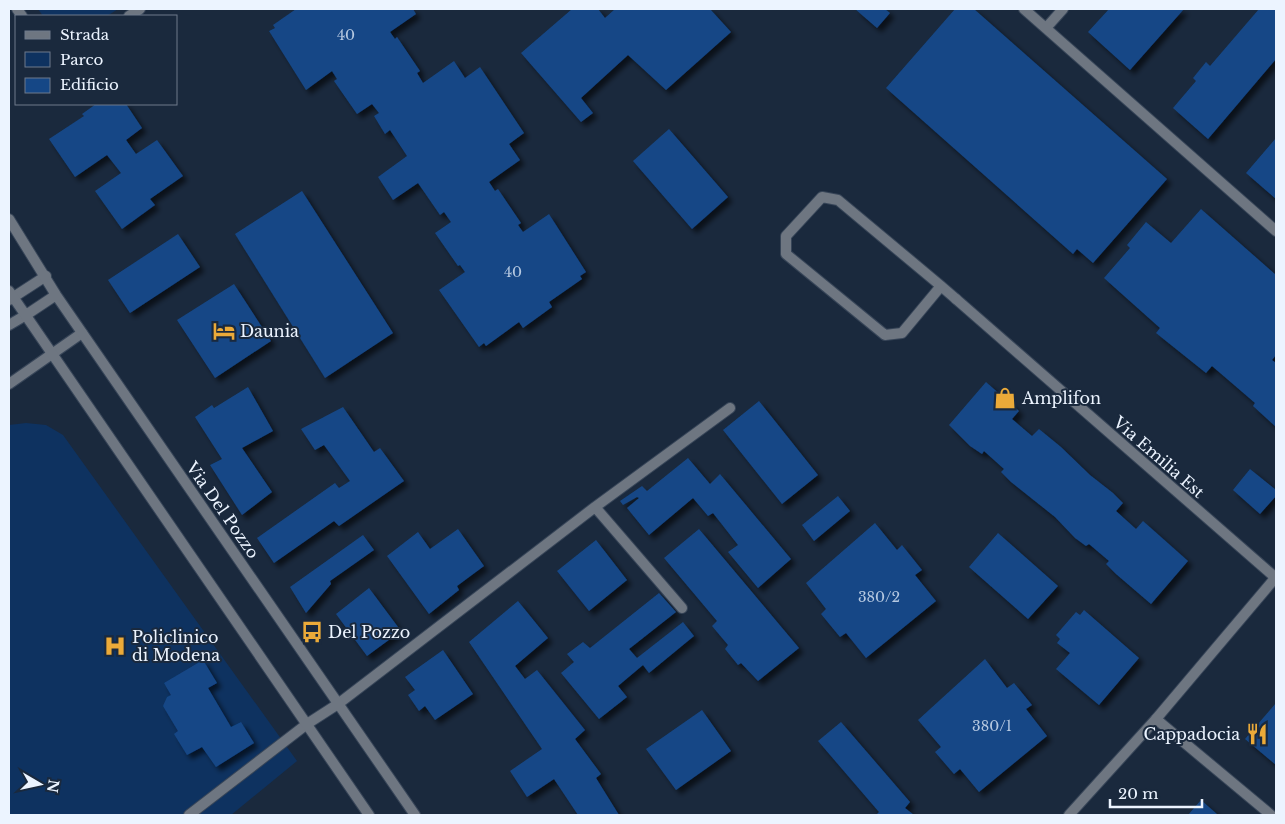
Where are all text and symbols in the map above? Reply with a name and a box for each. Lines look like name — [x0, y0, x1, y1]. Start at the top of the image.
legend — [15, 15, 178, 105]
text: Strada — [60, 25, 110, 44]
house number: 40 — [337, 26, 355, 44]
text: Parco — [60, 50, 103, 69]
text: Edificio — [60, 75, 119, 94]
house number: 40 — [504, 263, 522, 281]
hotel icon: Daunia — [211, 318, 237, 344]
place label: Daunia — [240, 321, 299, 341]
shop icon: Amplifon — [992, 385, 1018, 411]
place label: Amplifon — [1021, 388, 1101, 408]
street label: Via Emilia Est — [1109, 411, 1209, 502]
street label: Via Del Pozzo — [182, 457, 264, 562]
house number: 380/2 — [858, 588, 900, 606]
bus stop icon: Del Pozzo — [299, 619, 325, 645]
place label: Del Pozzo — [328, 622, 410, 642]
place label: Policlinico di Modena — [132, 627, 220, 665]
hospital icon: Policlinico di Modena — [102, 633, 128, 659]
house number: 380/1 — [972, 717, 1012, 735]
restaurant icon: Cappadocia — [1244, 721, 1270, 747]
place label: Cappadocia — [1144, 724, 1240, 744]
north arrow — [15, 759, 65, 809]
scale bar — [1110, 776, 1202, 808]
text: N — [43, 778, 63, 794]
text: 20 m — [1118, 784, 1158, 803]

